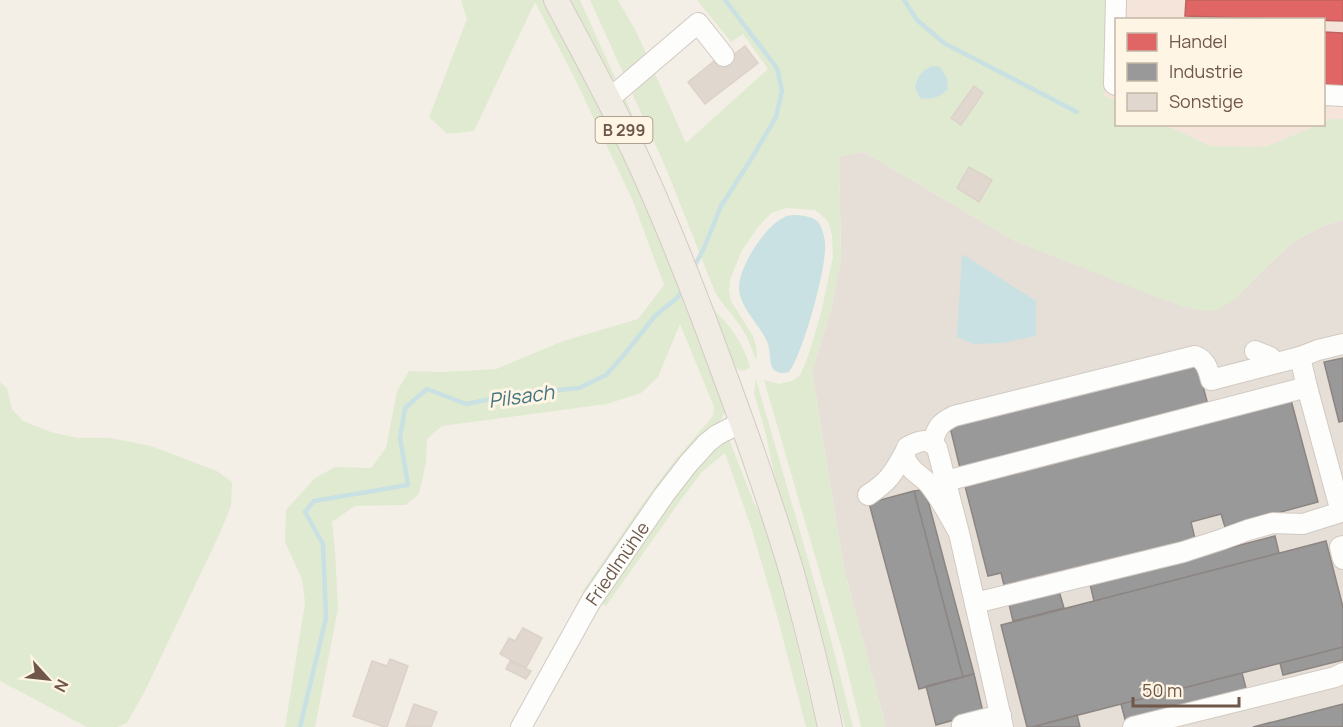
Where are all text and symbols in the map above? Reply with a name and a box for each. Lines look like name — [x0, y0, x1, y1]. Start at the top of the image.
legend — [1115, 18, 1325, 126]
text: Handel — [1169, 29, 1227, 53]
text: Industrie — [1169, 59, 1243, 83]
text: Sonstige — [1169, 89, 1243, 113]
road number: B 299 — [596, 117, 652, 143]
water label: Pilsach — [486, 378, 557, 414]
street label: Friedlmühle — [580, 517, 654, 610]
north arrow — [18, 649, 78, 709]
scale bar — [1133, 670, 1240, 708]
text: N — [49, 676, 74, 696]
text: 50 m — [1142, 678, 1182, 702]

